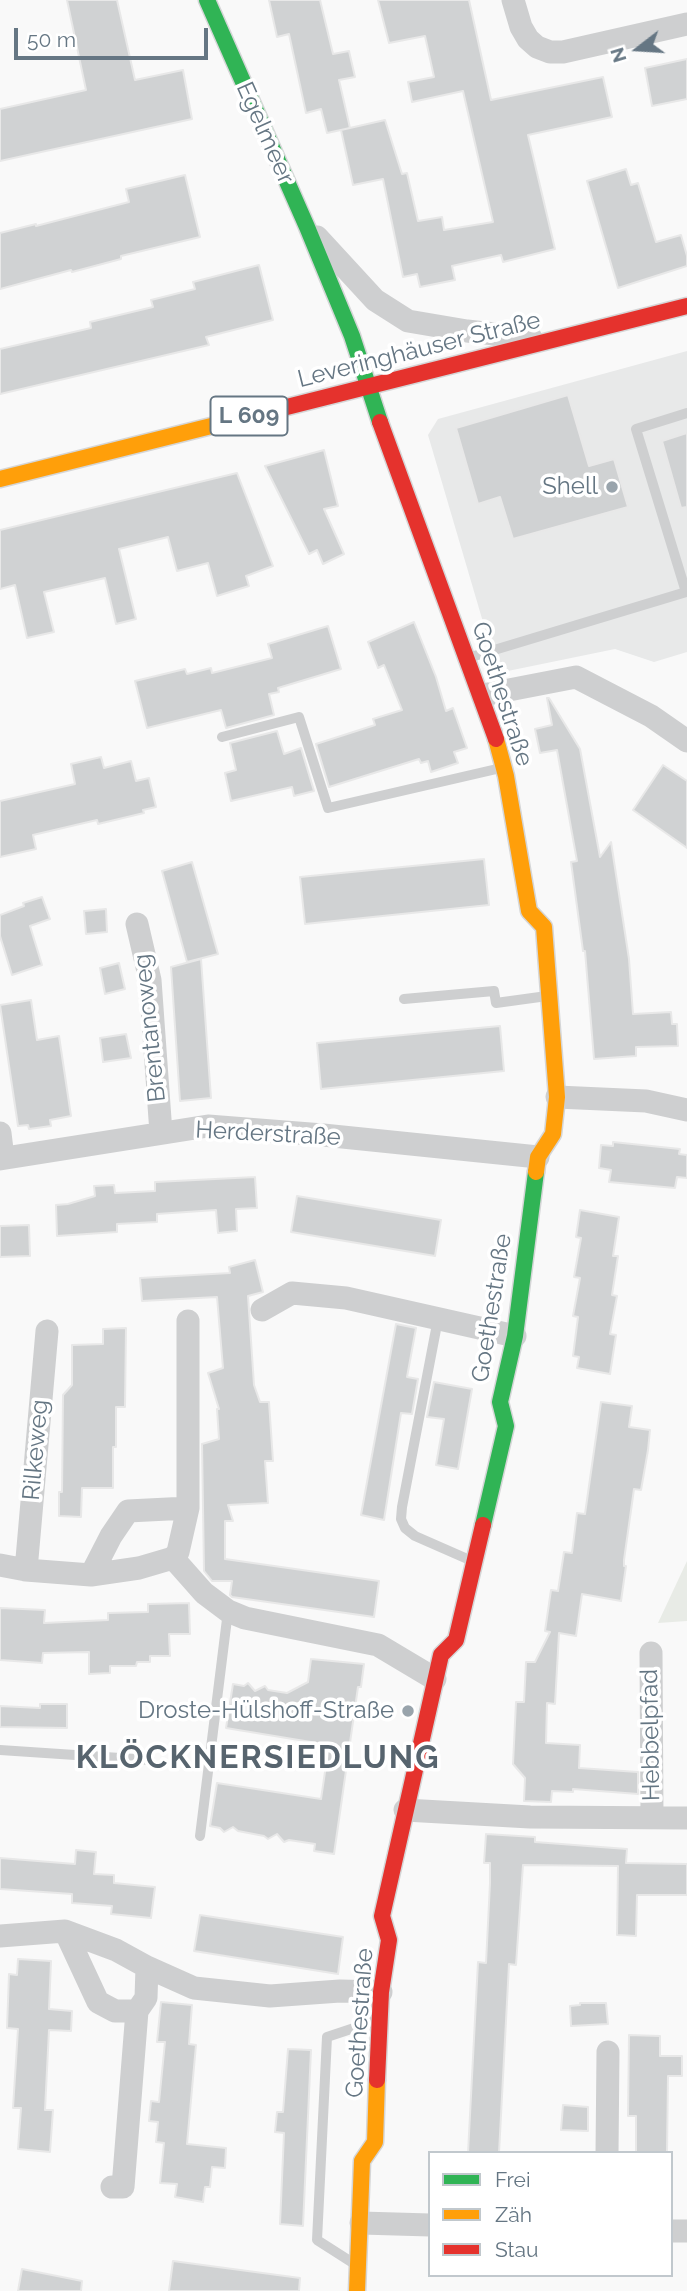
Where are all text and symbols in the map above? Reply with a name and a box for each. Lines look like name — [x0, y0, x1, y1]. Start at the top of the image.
scale bar — [18, 14, 212, 58]
north arrow — [603, 14, 673, 84]
text: 50 m — [27, 27, 76, 52]
text: N — [605, 45, 631, 65]
street label: Egelmeer — [230, 78, 300, 188]
street label: Leveringhäuser Straße — [295, 306, 543, 394]
road number: L 609 — [210, 396, 288, 436]
place label: Shell — [542, 473, 598, 501]
marker: Shell — [604, 479, 620, 495]
street label: Goethestraße — [465, 618, 539, 770]
street label: Brentanoweg — [128, 952, 172, 1104]
street label: Herderstraße — [195, 1116, 341, 1152]
street label: Goethestraße — [466, 1232, 518, 1384]
street label: Rilkeweg — [17, 1398, 55, 1502]
street label: Hebbelpfad — [635, 1669, 667, 1801]
place label: Droste-Hülshoff-Straße — [138, 1697, 394, 1725]
marker: Droste-Hülshoff-Straße — [400, 1703, 416, 1719]
district label: KLÖCKNERSIEDLUNG — [78, 1739, 438, 1777]
street label: Goethestraße — [340, 1947, 380, 2099]
legend — [428, 2151, 673, 2277]
text: Frei — [495, 2167, 531, 2192]
text: Zäh — [495, 2202, 532, 2227]
text: Stau — [495, 2237, 539, 2262]

